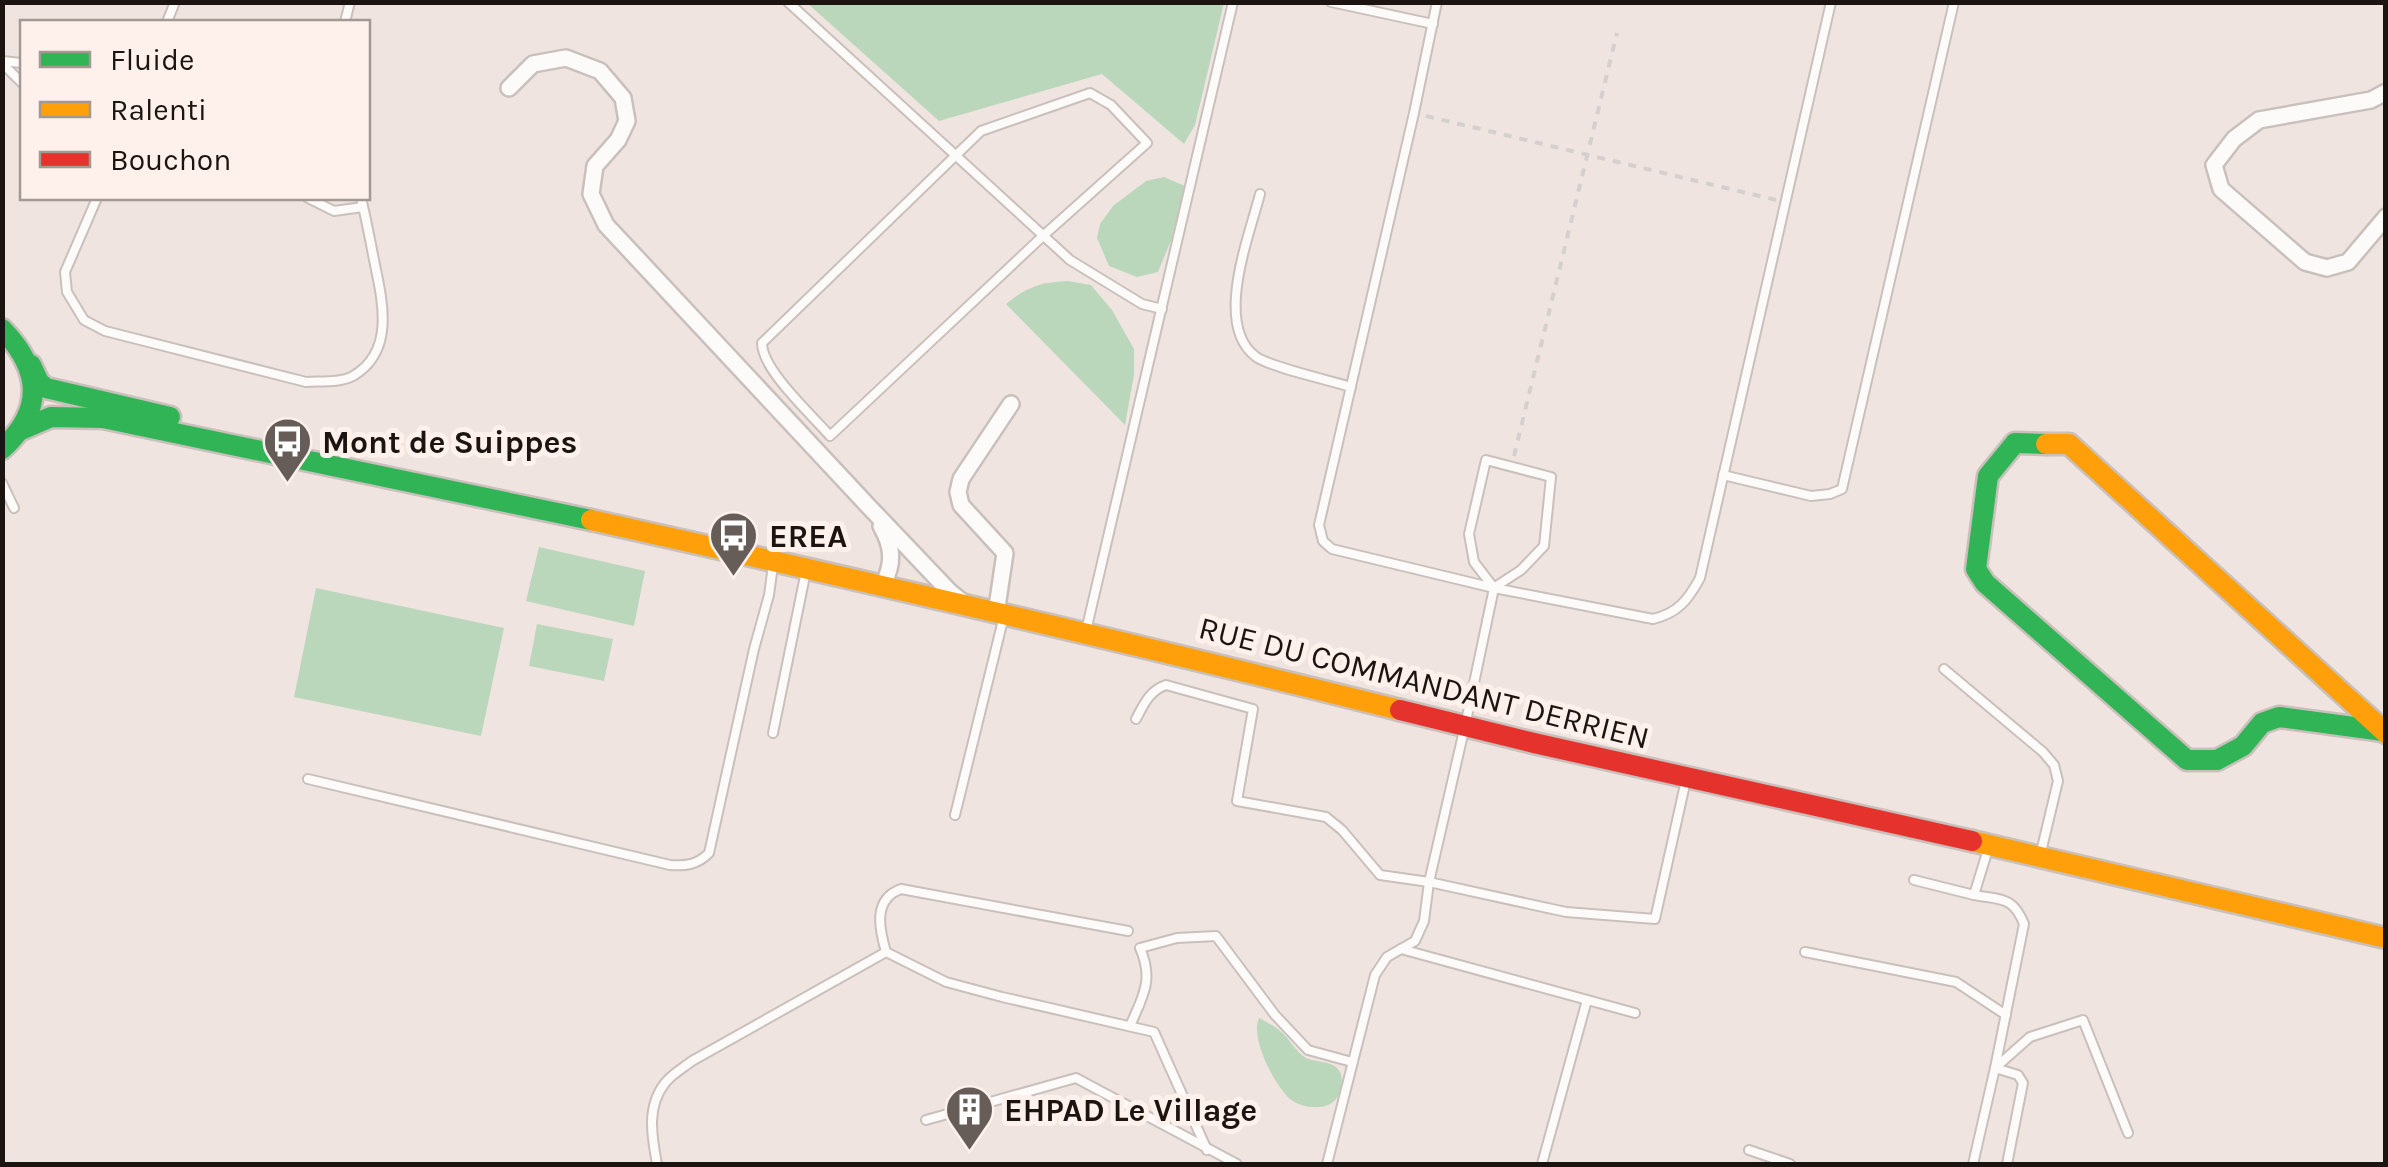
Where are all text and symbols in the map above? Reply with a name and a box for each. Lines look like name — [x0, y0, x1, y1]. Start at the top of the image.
legend — [20, 20, 370, 200]
text: Fluide — [110, 42, 194, 78]
text: Ralenti — [110, 92, 207, 128]
text: Bouchon — [110, 142, 231, 178]
bus stop icon: Mont de Suippes — [261, 416, 313, 484]
place label: Mont de Suippes — [322, 424, 577, 461]
bus stop icon: EREA — [708, 510, 760, 578]
place label: EREA — [769, 518, 847, 555]
street label: RUE DU COMMANDANT DERRIEN — [1195, 609, 1653, 757]
building icon: EHPAD Le Village — [943, 1084, 995, 1152]
place label: EHPAD Le Village — [1004, 1092, 1257, 1129]

